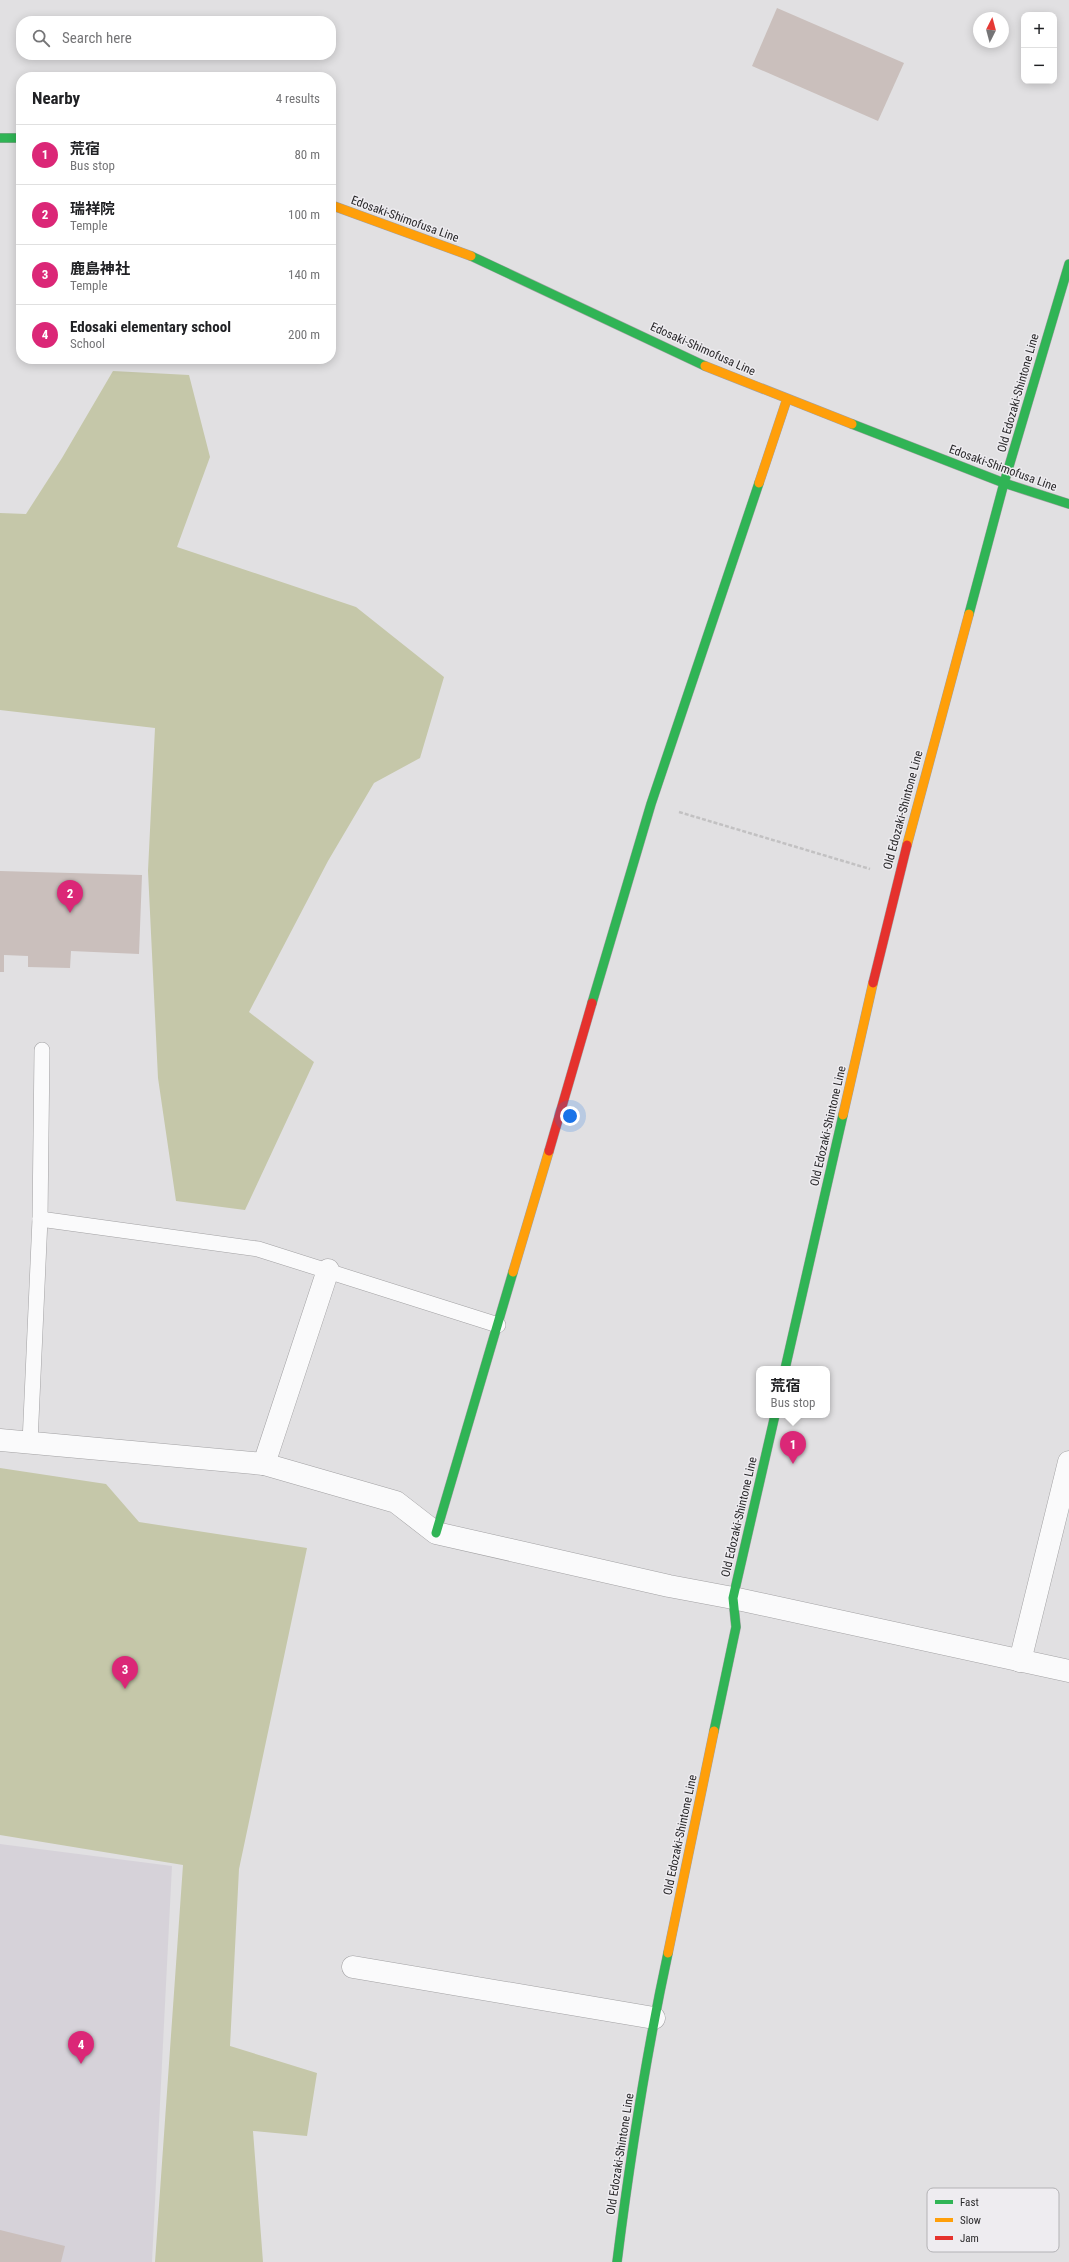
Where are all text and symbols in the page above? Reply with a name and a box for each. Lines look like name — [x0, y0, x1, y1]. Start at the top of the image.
north arrow — [973, 12, 1009, 48]
map controls — [1021, 12, 1057, 84]
button: + — [1021, 12, 1057, 48]
search box — [16, 16, 336, 60]
icon: search — [30, 27, 52, 49]
text: Search here — [62, 29, 132, 47]
button: − — [1021, 48, 1057, 84]
text: Nearby — [32, 88, 80, 108]
text: 4 results — [276, 91, 320, 106]
text: 荒宿 — [70, 140, 100, 158]
text: 1 — [42, 147, 48, 162]
text: 80 m — [294, 147, 320, 162]
text: Bus stop — [70, 158, 115, 173]
street label: Edosaki-Shimofusa Line — [349, 193, 461, 245]
text: 瑞祥院 — [70, 200, 115, 218]
text: 2 — [42, 207, 48, 222]
text: 100 m — [288, 207, 320, 222]
text: Temple — [70, 218, 108, 233]
text: 鹿島神社 — [70, 260, 130, 278]
text: 3 — [42, 267, 48, 282]
text: 140 m — [288, 267, 320, 282]
text: Temple — [70, 278, 108, 293]
text: Edosaki elementary school — [70, 318, 231, 336]
street label: Edosaki-Shimofusa Line — [648, 320, 758, 379]
text: 4 — [42, 327, 48, 342]
text: 200 m — [288, 327, 320, 342]
street label: Old Edozaki-Shintone Line — [994, 332, 1042, 454]
text: School — [70, 336, 105, 351]
street label: Edosaki-Shimofusa Line — [947, 442, 1059, 494]
street label: Old Edozaki-Shintone Line — [880, 749, 926, 871]
pin: 2 — [57, 880, 83, 913]
street label: Old Edozaki-Shintone Line — [807, 1064, 849, 1187]
your location — [560, 1106, 580, 1126]
popup — [756, 1366, 830, 1418]
text: 荒宿 — [771, 1377, 801, 1395]
text: Bus stop — [771, 1395, 815, 1410]
pin: 1 — [780, 1431, 806, 1464]
street label: Old Edozaki-Shintone Line — [718, 1455, 760, 1578]
pin: 3 — [112, 1656, 138, 1689]
street label: Old Edozaki-Shintone Line — [660, 1773, 700, 1896]
pin: 4 — [68, 2031, 94, 2064]
street label: Old Edozaki-Shintone Line — [603, 2092, 637, 2216]
legend — [927, 2188, 1059, 2252]
text: Fast — [960, 2196, 979, 2209]
text: Slow — [960, 2214, 981, 2227]
text: Jam — [960, 2232, 979, 2245]

